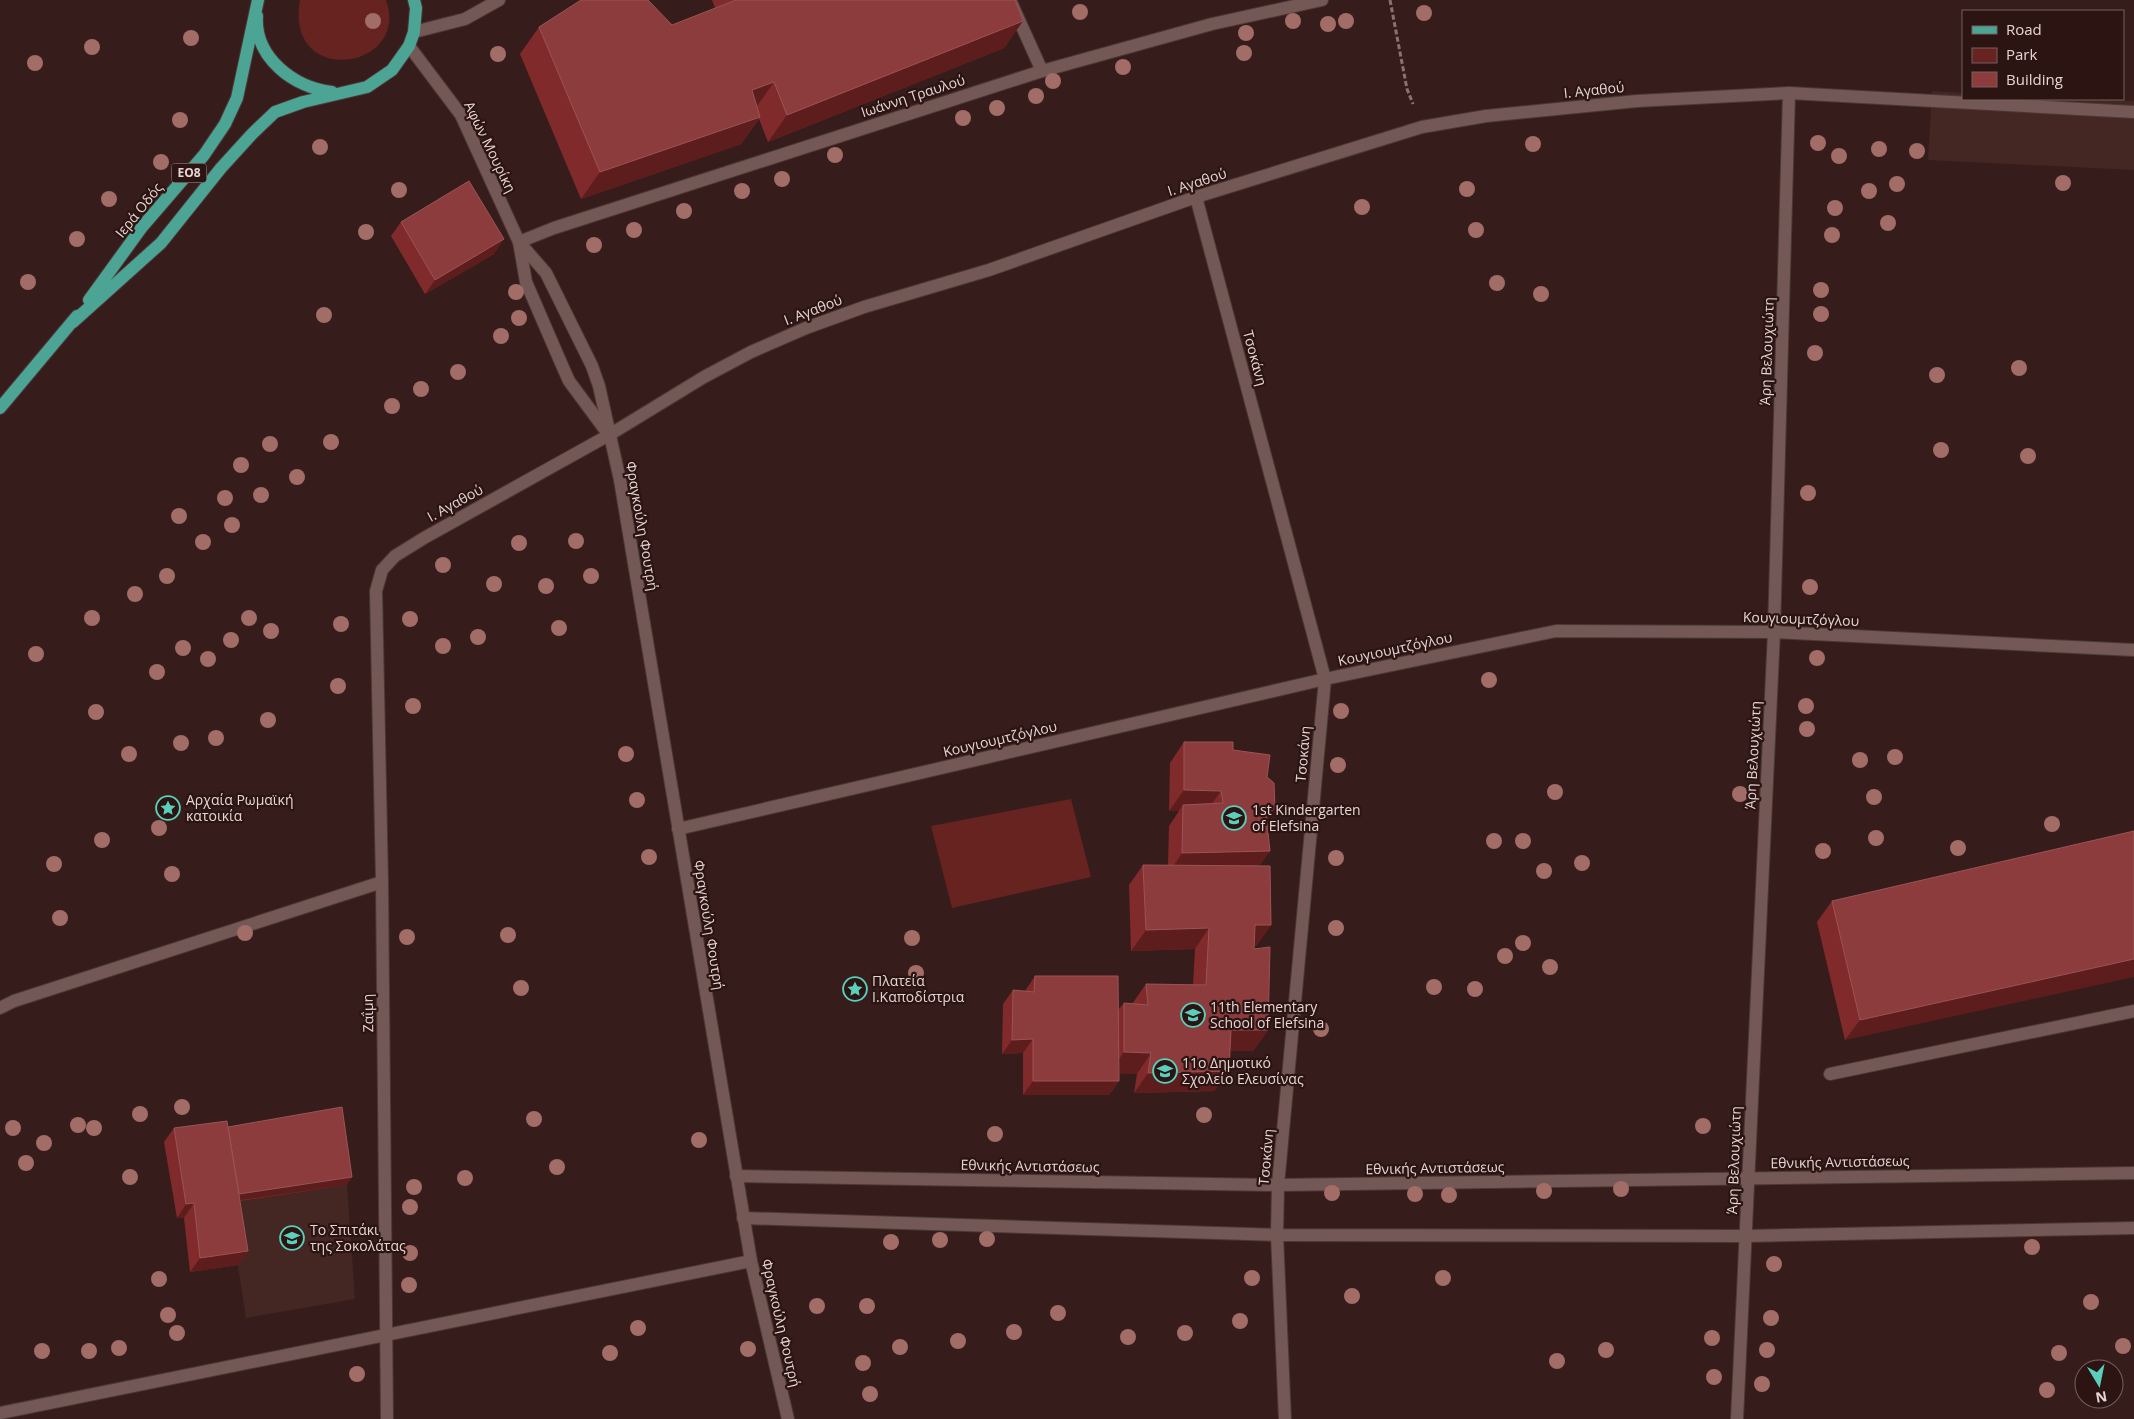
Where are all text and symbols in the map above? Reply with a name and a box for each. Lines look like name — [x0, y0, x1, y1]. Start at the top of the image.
legend — [1962, 10, 2124, 100]
text: Road — [2006, 19, 2042, 39]
text: Park — [2006, 44, 2037, 64]
text: Building — [2006, 69, 2063, 89]
street label: Ιωάννη Τραυλού — [858, 70, 967, 121]
street label: Ι. Αγαθού — [1563, 77, 1625, 102]
street label: Αφών Μουρίκη — [460, 98, 521, 196]
street label: Ι. Αγαθού — [1165, 163, 1229, 200]
road number: ΕΟ8 — [172, 164, 206, 182]
street label: Ιερά Οδός — [111, 178, 167, 241]
street label: Ι. Αγαθού — [781, 290, 845, 329]
street label: Άρη Βελουχιώτη — [1755, 297, 1778, 405]
street label: Τσοκάνη — [1239, 328, 1272, 388]
street label: Φραγκούλη Φουτρή — [622, 460, 663, 592]
street label: Ι. Αγαθού — [423, 479, 486, 526]
street label: Κουγιουμτζόγλου — [1742, 607, 1860, 630]
street label: Κουγιουμτζόγλου — [1336, 627, 1454, 670]
street label: Άρη Βελουχιώτη — [1740, 701, 1765, 809]
street label: Κουγιουμτζόγλου — [941, 716, 1059, 761]
street label: Τσοκάνη — [1291, 725, 1314, 783]
place label: Αρχαία Ρωμαϊκή κατοικία — [186, 790, 294, 825]
place icon: Αρχαία Ρωμαϊκή κατοικία — [155, 795, 181, 821]
place label: 1st Kindergarten of Elefsina — [1252, 800, 1361, 835]
school or university icon: 1st Kindergarten of Elefsina — [1221, 805, 1247, 831]
street label: Φραγκούλη Φουτρή — [690, 859, 729, 991]
place label: Πλατεία Ι.Καποδίστρια — [872, 971, 965, 1006]
place icon: Πλατεία Ι.Καποδίστρια — [842, 976, 868, 1002]
street label: Ζαΐμη — [358, 994, 377, 1032]
place label: 11th Elementary School of Elefsina — [1210, 997, 1324, 1032]
school or university icon: 11th Elementary School of Elefsina — [1180, 1002, 1206, 1028]
place label: 11ο Δημοτικό Σχολείο Ελευσίνας — [1182, 1053, 1304, 1088]
school or university icon: 11ο Δημοτικό Σχολείο Ελευσίνας — [1152, 1058, 1178, 1084]
street label: Άρη Βελουχιώτη — [1722, 1106, 1745, 1214]
street label: Τσοκάνη — [1254, 1128, 1277, 1186]
street label: Εθνικής Αντιστάσεως — [1770, 1151, 1910, 1172]
street label: Εθνικής Αντιστάσεως — [960, 1155, 1100, 1176]
street label: Εθνικής Αντιστάσεως — [1365, 1157, 1505, 1178]
place label: Το Σπιτάκι της Σοκολάτας — [310, 1220, 406, 1255]
school or university icon: Το Σπιτάκι της Σοκολάτας — [279, 1225, 305, 1251]
street label: Φραγκούλη Φουτρή — [757, 1257, 805, 1389]
north arrow — [2074, 1359, 2124, 1409]
text: N — [2094, 1387, 2109, 1408]

